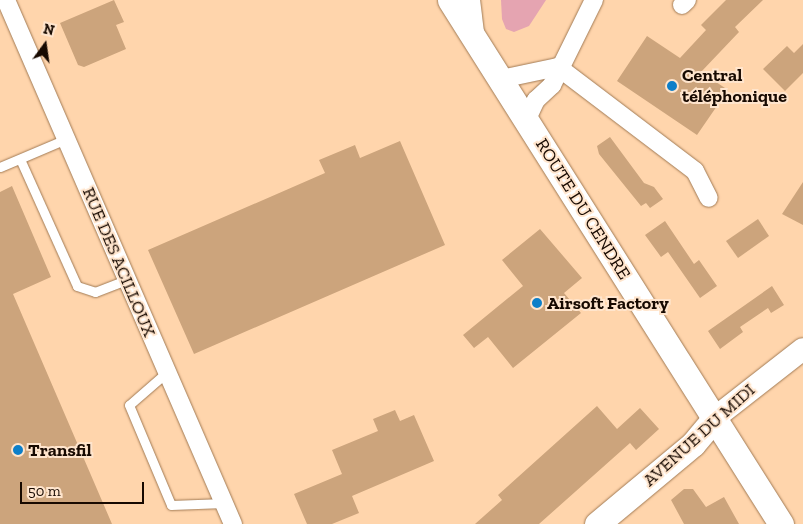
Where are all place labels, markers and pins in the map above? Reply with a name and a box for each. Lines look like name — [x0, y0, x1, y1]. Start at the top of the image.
place label: Central téléphonique — [682, 65, 787, 108]
marker: Central téléphonique — [666, 80, 678, 92]
place label: Airsoft Factory — [547, 292, 669, 314]
marker: Airsoft Factory — [531, 297, 543, 309]
place label: Transfil — [28, 439, 92, 461]
marker: Transfil — [12, 444, 24, 456]

